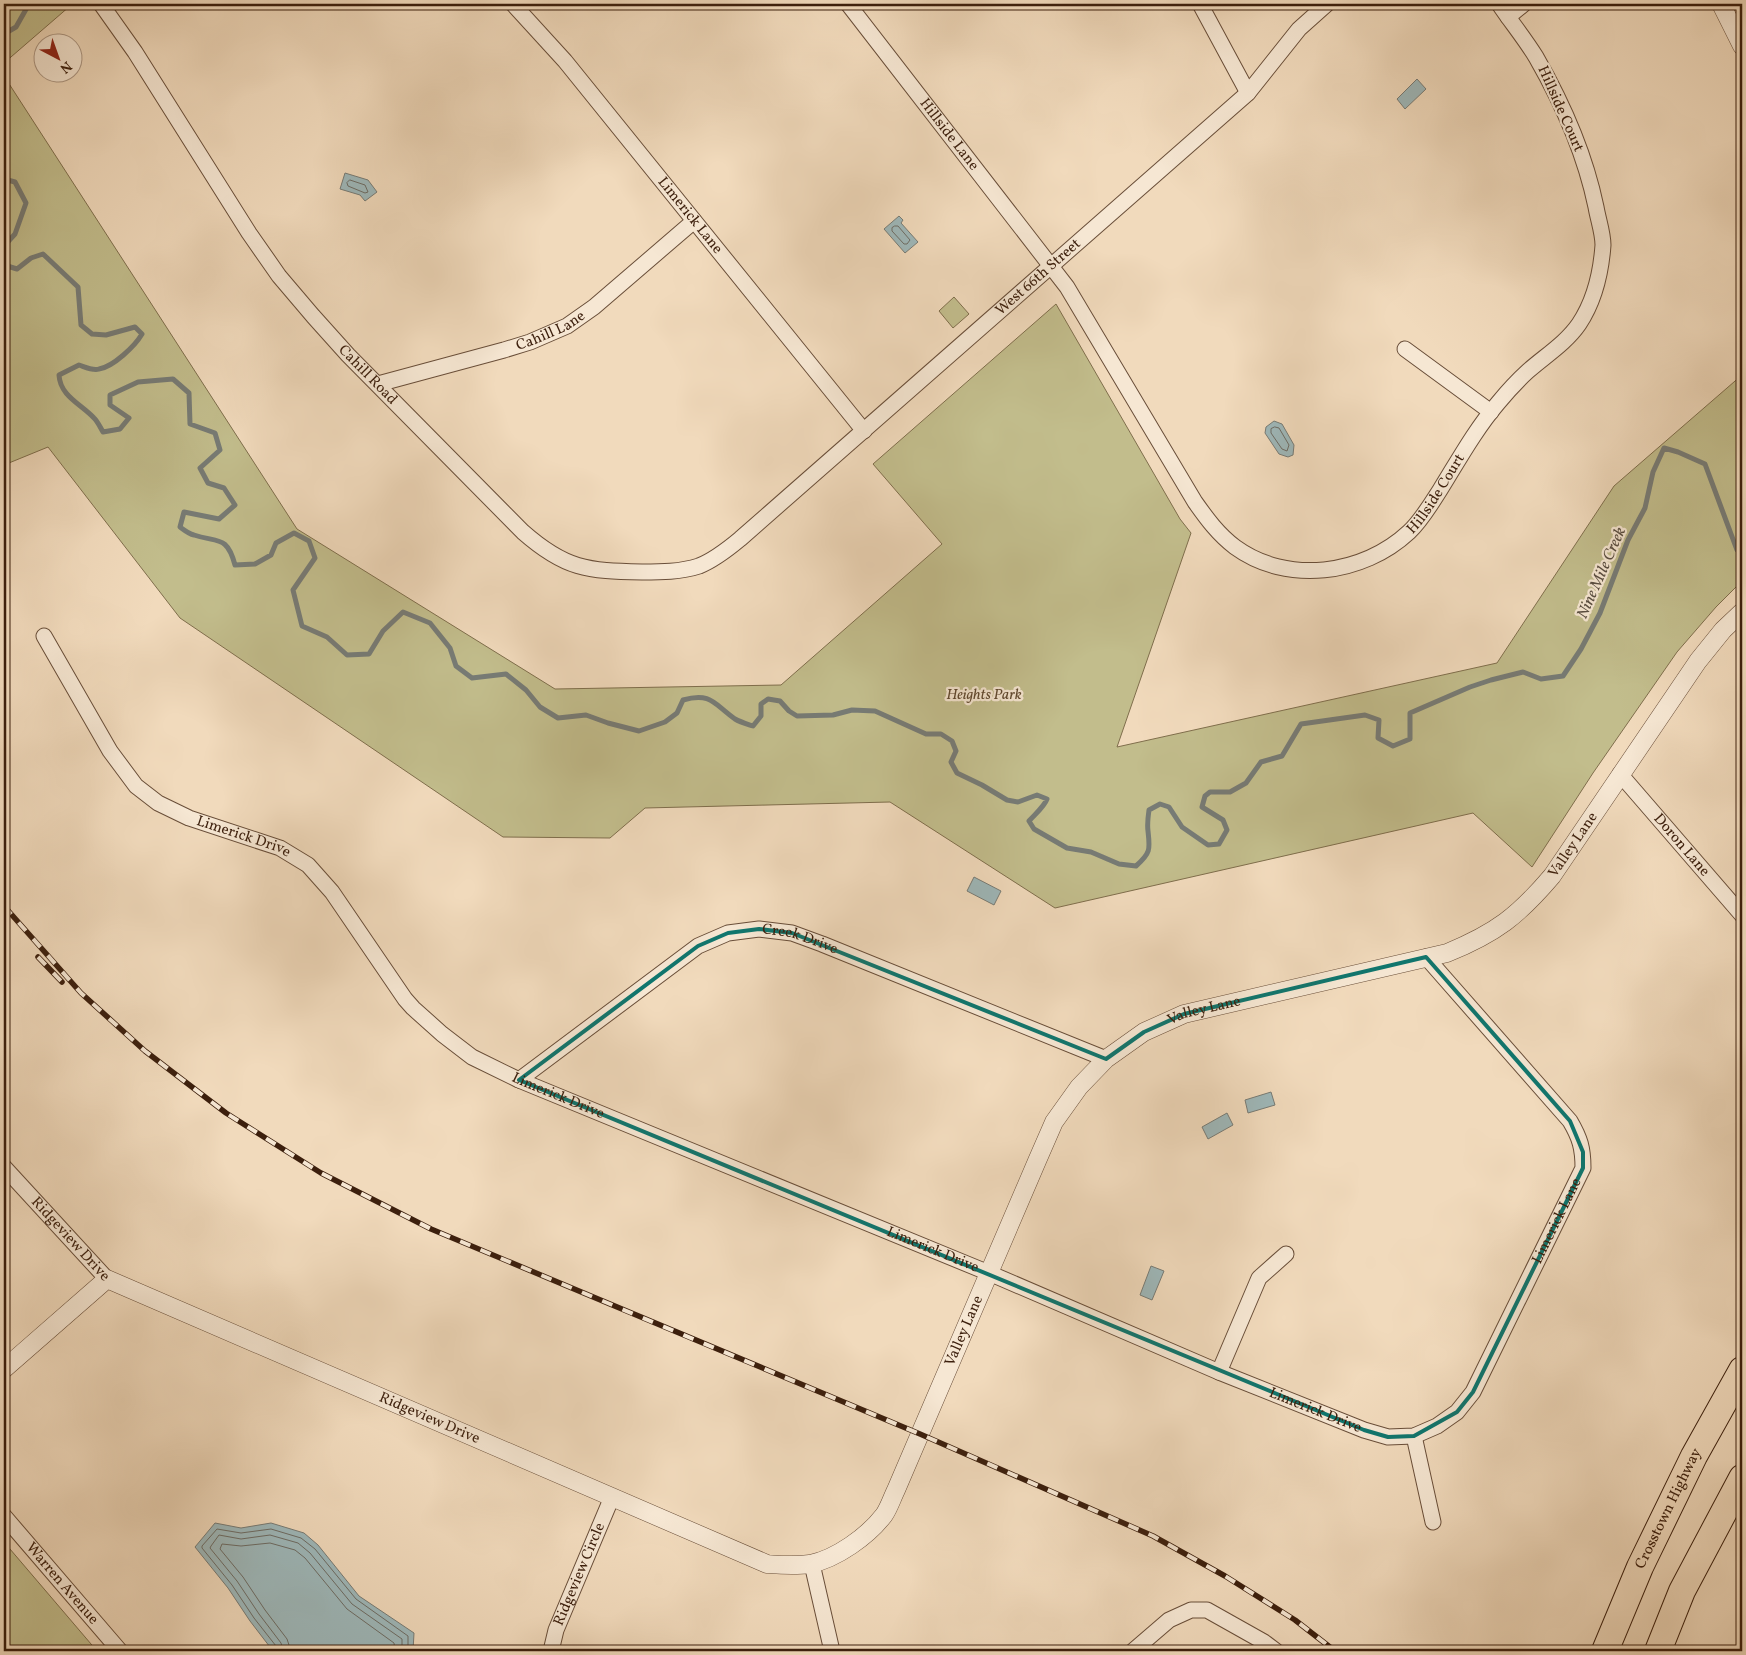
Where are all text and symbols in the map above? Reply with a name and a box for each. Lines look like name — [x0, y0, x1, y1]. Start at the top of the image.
north arrow — [32, 32, 82, 82]
text: N — [55, 56, 76, 77]
street label: Hillside Court — [1532, 63, 1588, 155]
street label: Hillside Lane — [914, 94, 984, 175]
street label: Limerick Lane — [652, 173, 728, 259]
street label: West 66th Street — [991, 234, 1085, 321]
street label: Cahill Lane — [513, 306, 590, 356]
street label: Cahill Road — [333, 340, 402, 410]
street label: Hillside Court — [1402, 450, 1470, 539]
water label: Nine Mile Creek — [1572, 523, 1632, 622]
park label: Heights Park — [946, 685, 1022, 706]
street label: Valley Lane — [1543, 808, 1603, 882]
street label: Doron Lane — [1648, 809, 1715, 881]
street label: Limerick Drive — [194, 811, 295, 863]
street label: Creek Drive — [761, 919, 841, 960]
street label: Valley Lane — [1164, 991, 1243, 1031]
street label: Limerick Drive — [508, 1068, 608, 1124]
street label: Limerick Lane — [1527, 1174, 1587, 1268]
street label: Ridgeview Drive — [26, 1192, 115, 1286]
street label: Limerick Drive — [883, 1221, 982, 1278]
street label: Valley Lane — [940, 1292, 989, 1369]
street label: Limerick Drive — [1266, 1383, 1365, 1439]
street label: Ridgeview Drive — [376, 1387, 483, 1449]
street label: Crosstown Highway — [1630, 1444, 1707, 1573]
street label: Ridgeview Circle — [548, 1520, 610, 1629]
street label: Warren Avenue — [21, 1538, 103, 1629]

